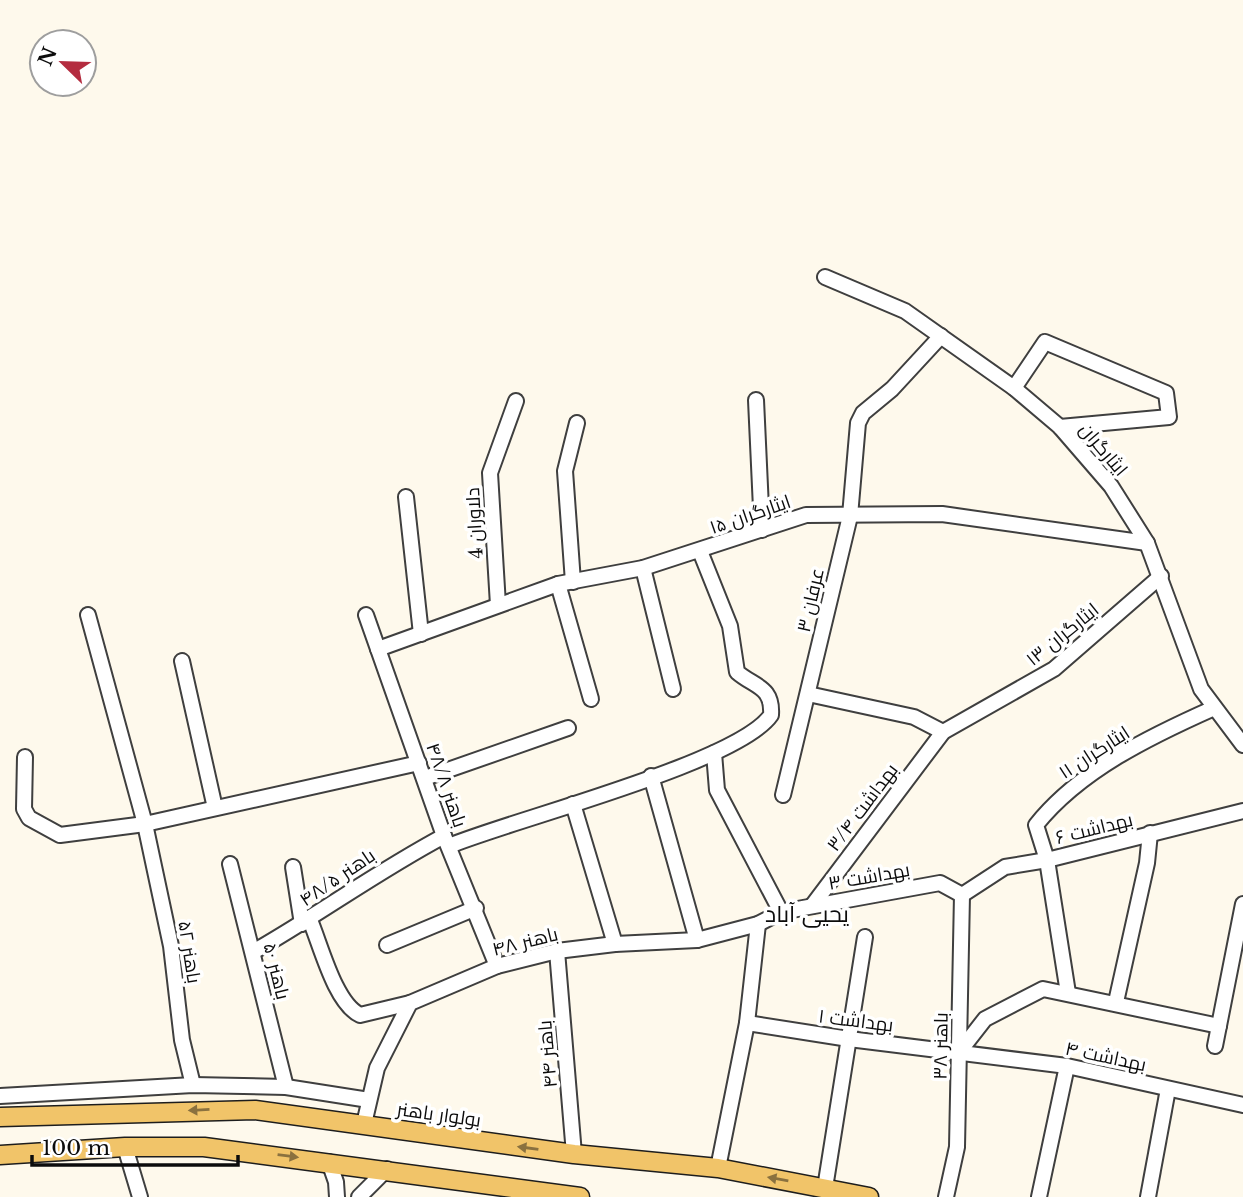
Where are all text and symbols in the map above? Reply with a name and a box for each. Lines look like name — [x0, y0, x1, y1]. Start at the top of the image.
north arrow — [28, 28, 98, 98]
text: N — [34, 44, 62, 69]
street label: ایثارگران — [1075, 418, 1133, 481]
street label: دلاوران 4 — [461, 487, 488, 559]
street label: ایثارگران ۱۵ — [707, 490, 794, 539]
street label: عرفان ۳ — [792, 566, 829, 634]
street label: ایثارگران ۱۳ — [1021, 598, 1103, 671]
street label: ایثارگران ۱۱ — [1055, 721, 1134, 784]
street label: باهنر ۴۸/۸ — [421, 740, 472, 830]
street label: بهداشت ۳/۴ — [822, 759, 903, 856]
street label: بهداشت ۶ — [1053, 808, 1135, 849]
street label: باهنر ۴۸/۵ — [295, 844, 379, 911]
street label: بهداشت ۳ — [826, 858, 912, 895]
district label: یحیی آباد — [765, 900, 849, 928]
street label: باهنر ۵۲ — [173, 919, 206, 985]
street label: باهنر ۴۸ — [490, 922, 560, 961]
street label: باهنر ۵۰ — [258, 940, 295, 1002]
street label: بهداشت ۱ — [817, 1004, 895, 1037]
street label: باهنر ۳۸ — [928, 1012, 953, 1080]
street label: باهنر ۴۴ — [533, 1019, 562, 1089]
street label: بهداشت ۴ — [1063, 1037, 1148, 1076]
street label: بولوار باهنر — [394, 1097, 483, 1132]
one-way arrow — [188, 1104, 210, 1115]
scale bar — [32, 1124, 238, 1168]
text: 100 m — [42, 1135, 110, 1161]
one-way arrow — [517, 1142, 539, 1153]
one-way arrow — [277, 1151, 299, 1162]
one-way arrow — [767, 1173, 789, 1184]

